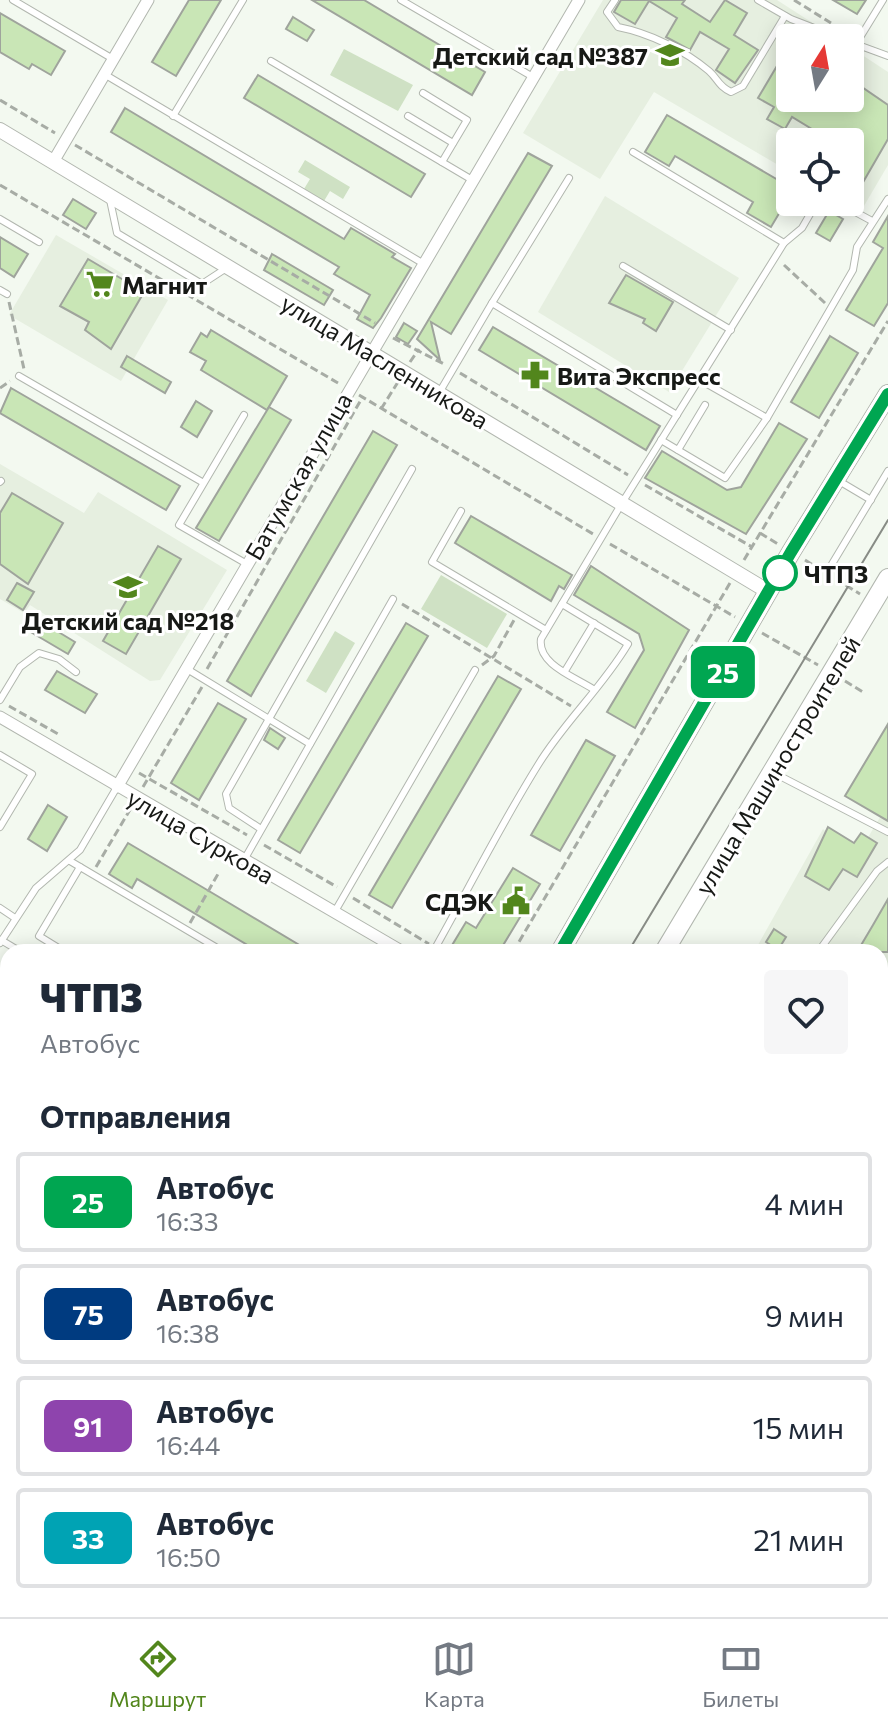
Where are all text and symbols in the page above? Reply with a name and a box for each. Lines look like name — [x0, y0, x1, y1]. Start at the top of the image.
north arrow — [776, 24, 864, 112]
map controls — [776, 24, 864, 216]
school or university icon: Детский сад №387 — [655, 40, 685, 70]
place label: Детский сад №387 — [433, 41, 648, 70]
button: locate — [776, 128, 864, 216]
supermarket icon: Магнит — [85, 269, 115, 299]
place label: Магнит — [122, 270, 208, 299]
street label: улица Масленникова — [276, 288, 494, 434]
pharmacy icon: Вита Экспресс — [520, 360, 550, 390]
place label: Вита Экспресс — [557, 361, 721, 390]
street label: Батумская улица — [238, 387, 358, 565]
marker: ЧТПЗ — [763, 556, 797, 590]
place label: ЧТПЗ — [804, 559, 868, 588]
school or university icon: Детский сад №218 — [113, 572, 143, 602]
place label: Детский сад №218 — [22, 606, 234, 635]
street label: улица Машиностроителей — [688, 630, 866, 900]
line badge: 25 — [687, 646, 759, 698]
text: 25 — [707, 655, 739, 689]
street label: улица Суркова — [123, 782, 279, 890]
public building icon: СДЭК — [501, 886, 531, 916]
place label: СДЭК — [425, 887, 494, 916]
button: heart — [764, 970, 848, 1054]
text: ЧТПЗ — [40, 973, 143, 1020]
text: Автобус — [40, 1027, 140, 1058]
text: Отправления — [40, 1097, 231, 1134]
text: Автобус — [156, 1168, 274, 1205]
text: 4 мин — [765, 1184, 844, 1221]
text: 25 — [72, 1185, 104, 1219]
text: 16:33 — [156, 1205, 219, 1236]
text: Автобус — [156, 1280, 274, 1317]
text: 9 мин — [764, 1296, 844, 1333]
text: 75 — [72, 1297, 104, 1331]
text: 16:38 — [156, 1317, 220, 1348]
text: Автобус — [156, 1392, 274, 1429]
text: 15 мин — [753, 1408, 844, 1445]
text: 91 — [73, 1409, 103, 1443]
text: 16:44 — [156, 1429, 220, 1460]
text: Автобус — [156, 1504, 274, 1541]
text: 21 мин — [753, 1520, 844, 1557]
text: 33 — [72, 1521, 104, 1555]
text: 16:50 — [156, 1541, 221, 1572]
tab: Маршрут — [109, 1637, 206, 1712]
tab: Карта — [424, 1637, 485, 1712]
tab: Билеты — [702, 1637, 779, 1712]

